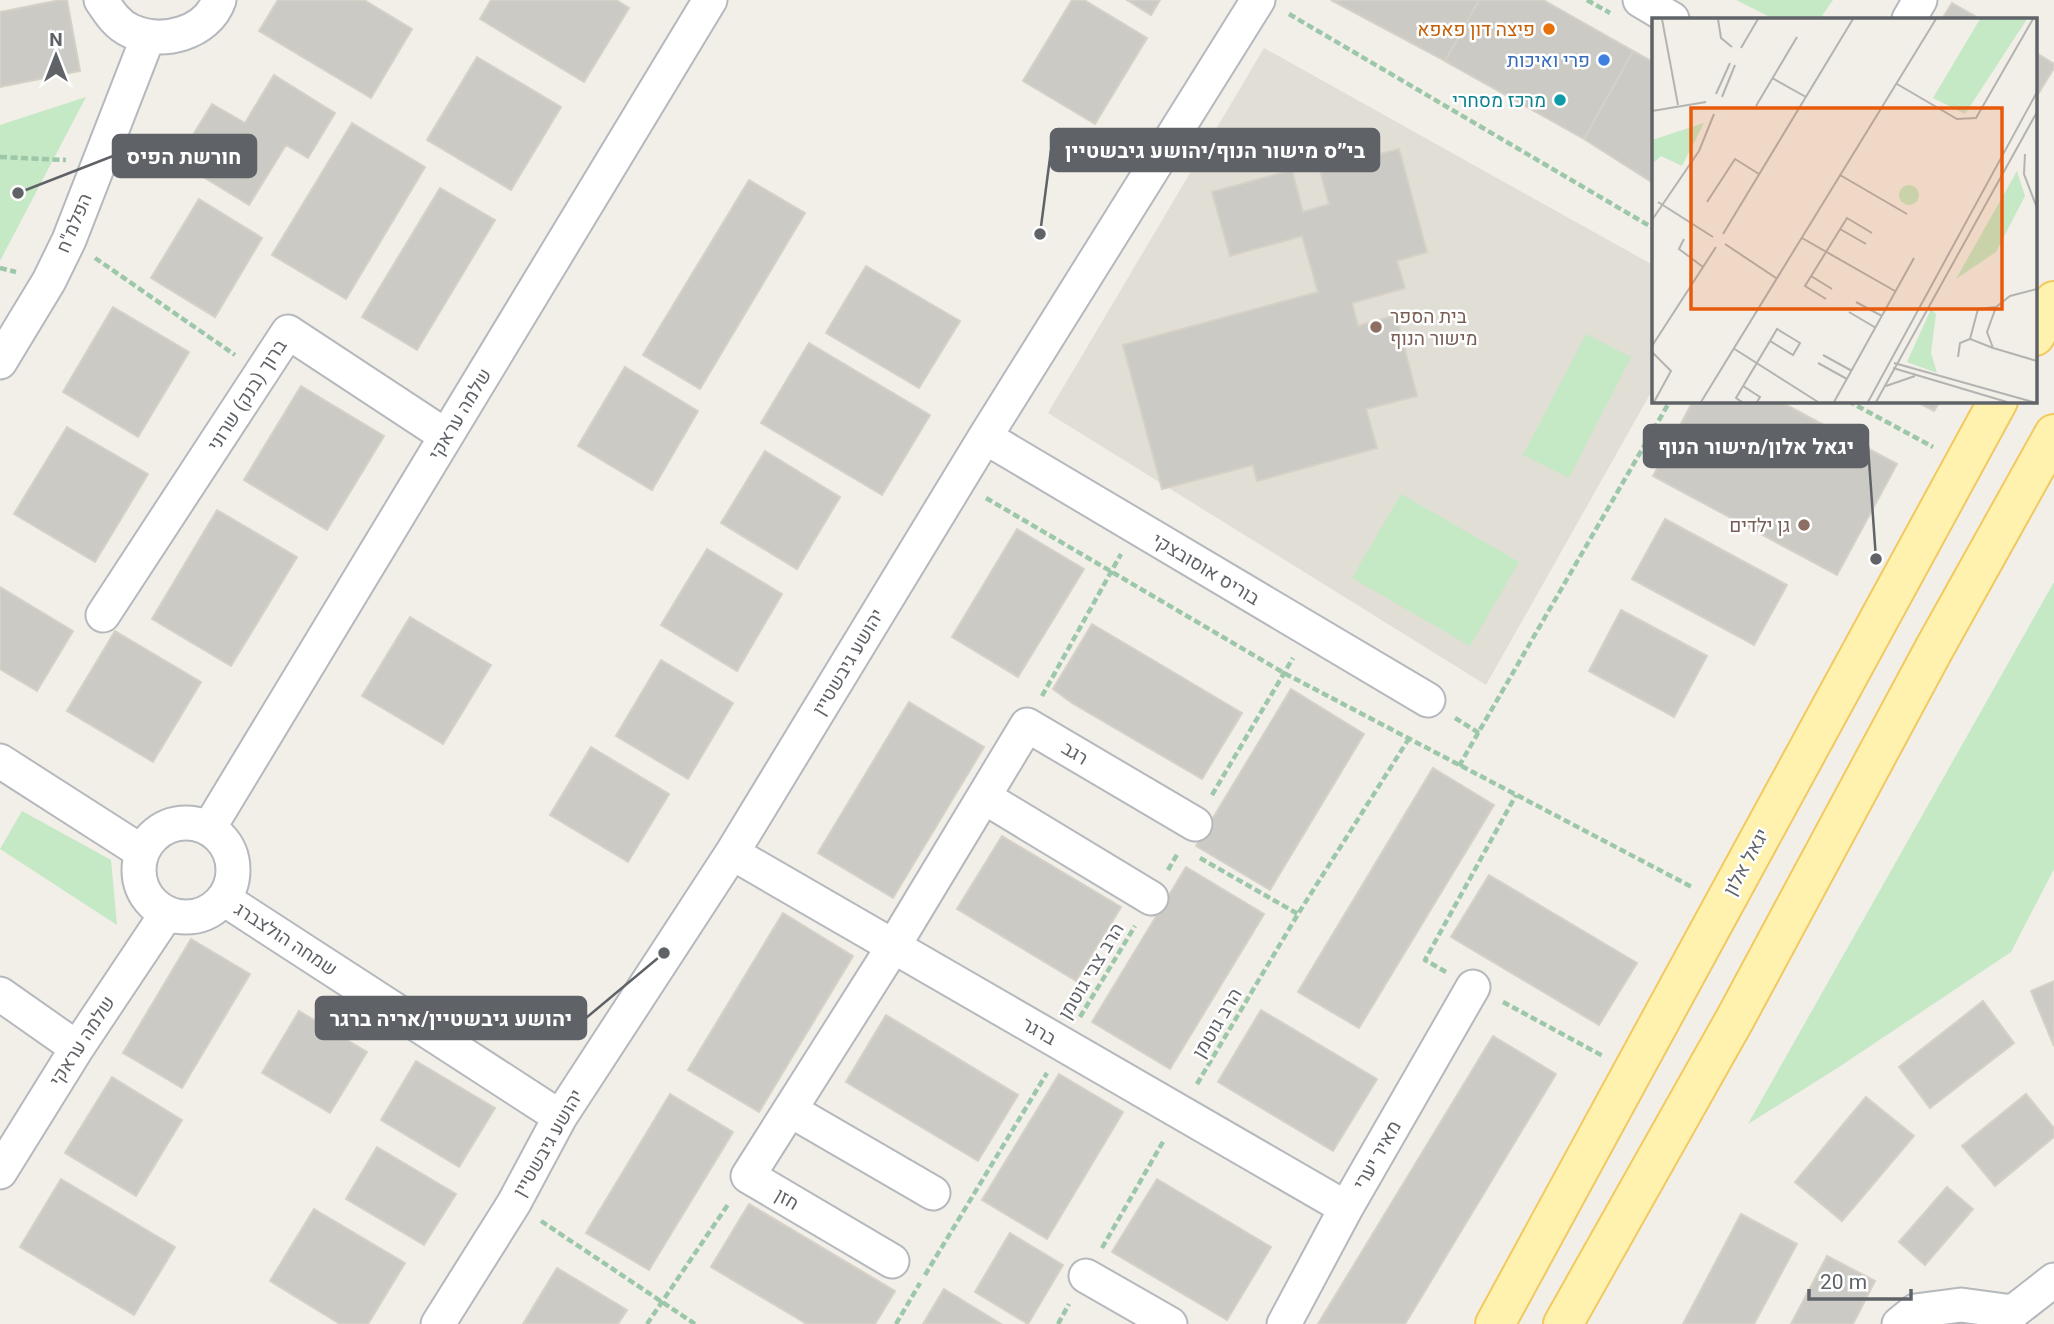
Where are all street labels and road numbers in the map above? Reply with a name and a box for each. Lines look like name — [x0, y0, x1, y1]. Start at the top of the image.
street label: הפלמ"ח — [51, 190, 97, 256]
street label: ברוך (בנק) שרוני — [202, 335, 292, 455]
street label: שלמה עראקי — [424, 364, 496, 464]
street label: בוריס אוסובצקי — [1148, 528, 1264, 610]
street label: יהושע גיבשטיין — [807, 605, 889, 719]
street label: רגב — [1058, 736, 1092, 770]
street label: יגאל אלון — [1718, 825, 1774, 899]
street label: שמחה הולצברג — [230, 897, 342, 981]
street label: הרב צבי גוטמן — [1053, 919, 1129, 1023]
street label: הרב גוטמן — [1187, 984, 1247, 1062]
street label: שלמה עראקי — [44, 992, 120, 1090]
street label: ברגר — [1018, 1012, 1060, 1050]
street label: יהושע גיבשטיין — [508, 1085, 588, 1201]
street label: מאיר יערי — [1348, 1116, 1406, 1194]
street label: חזן — [771, 1183, 803, 1215]

